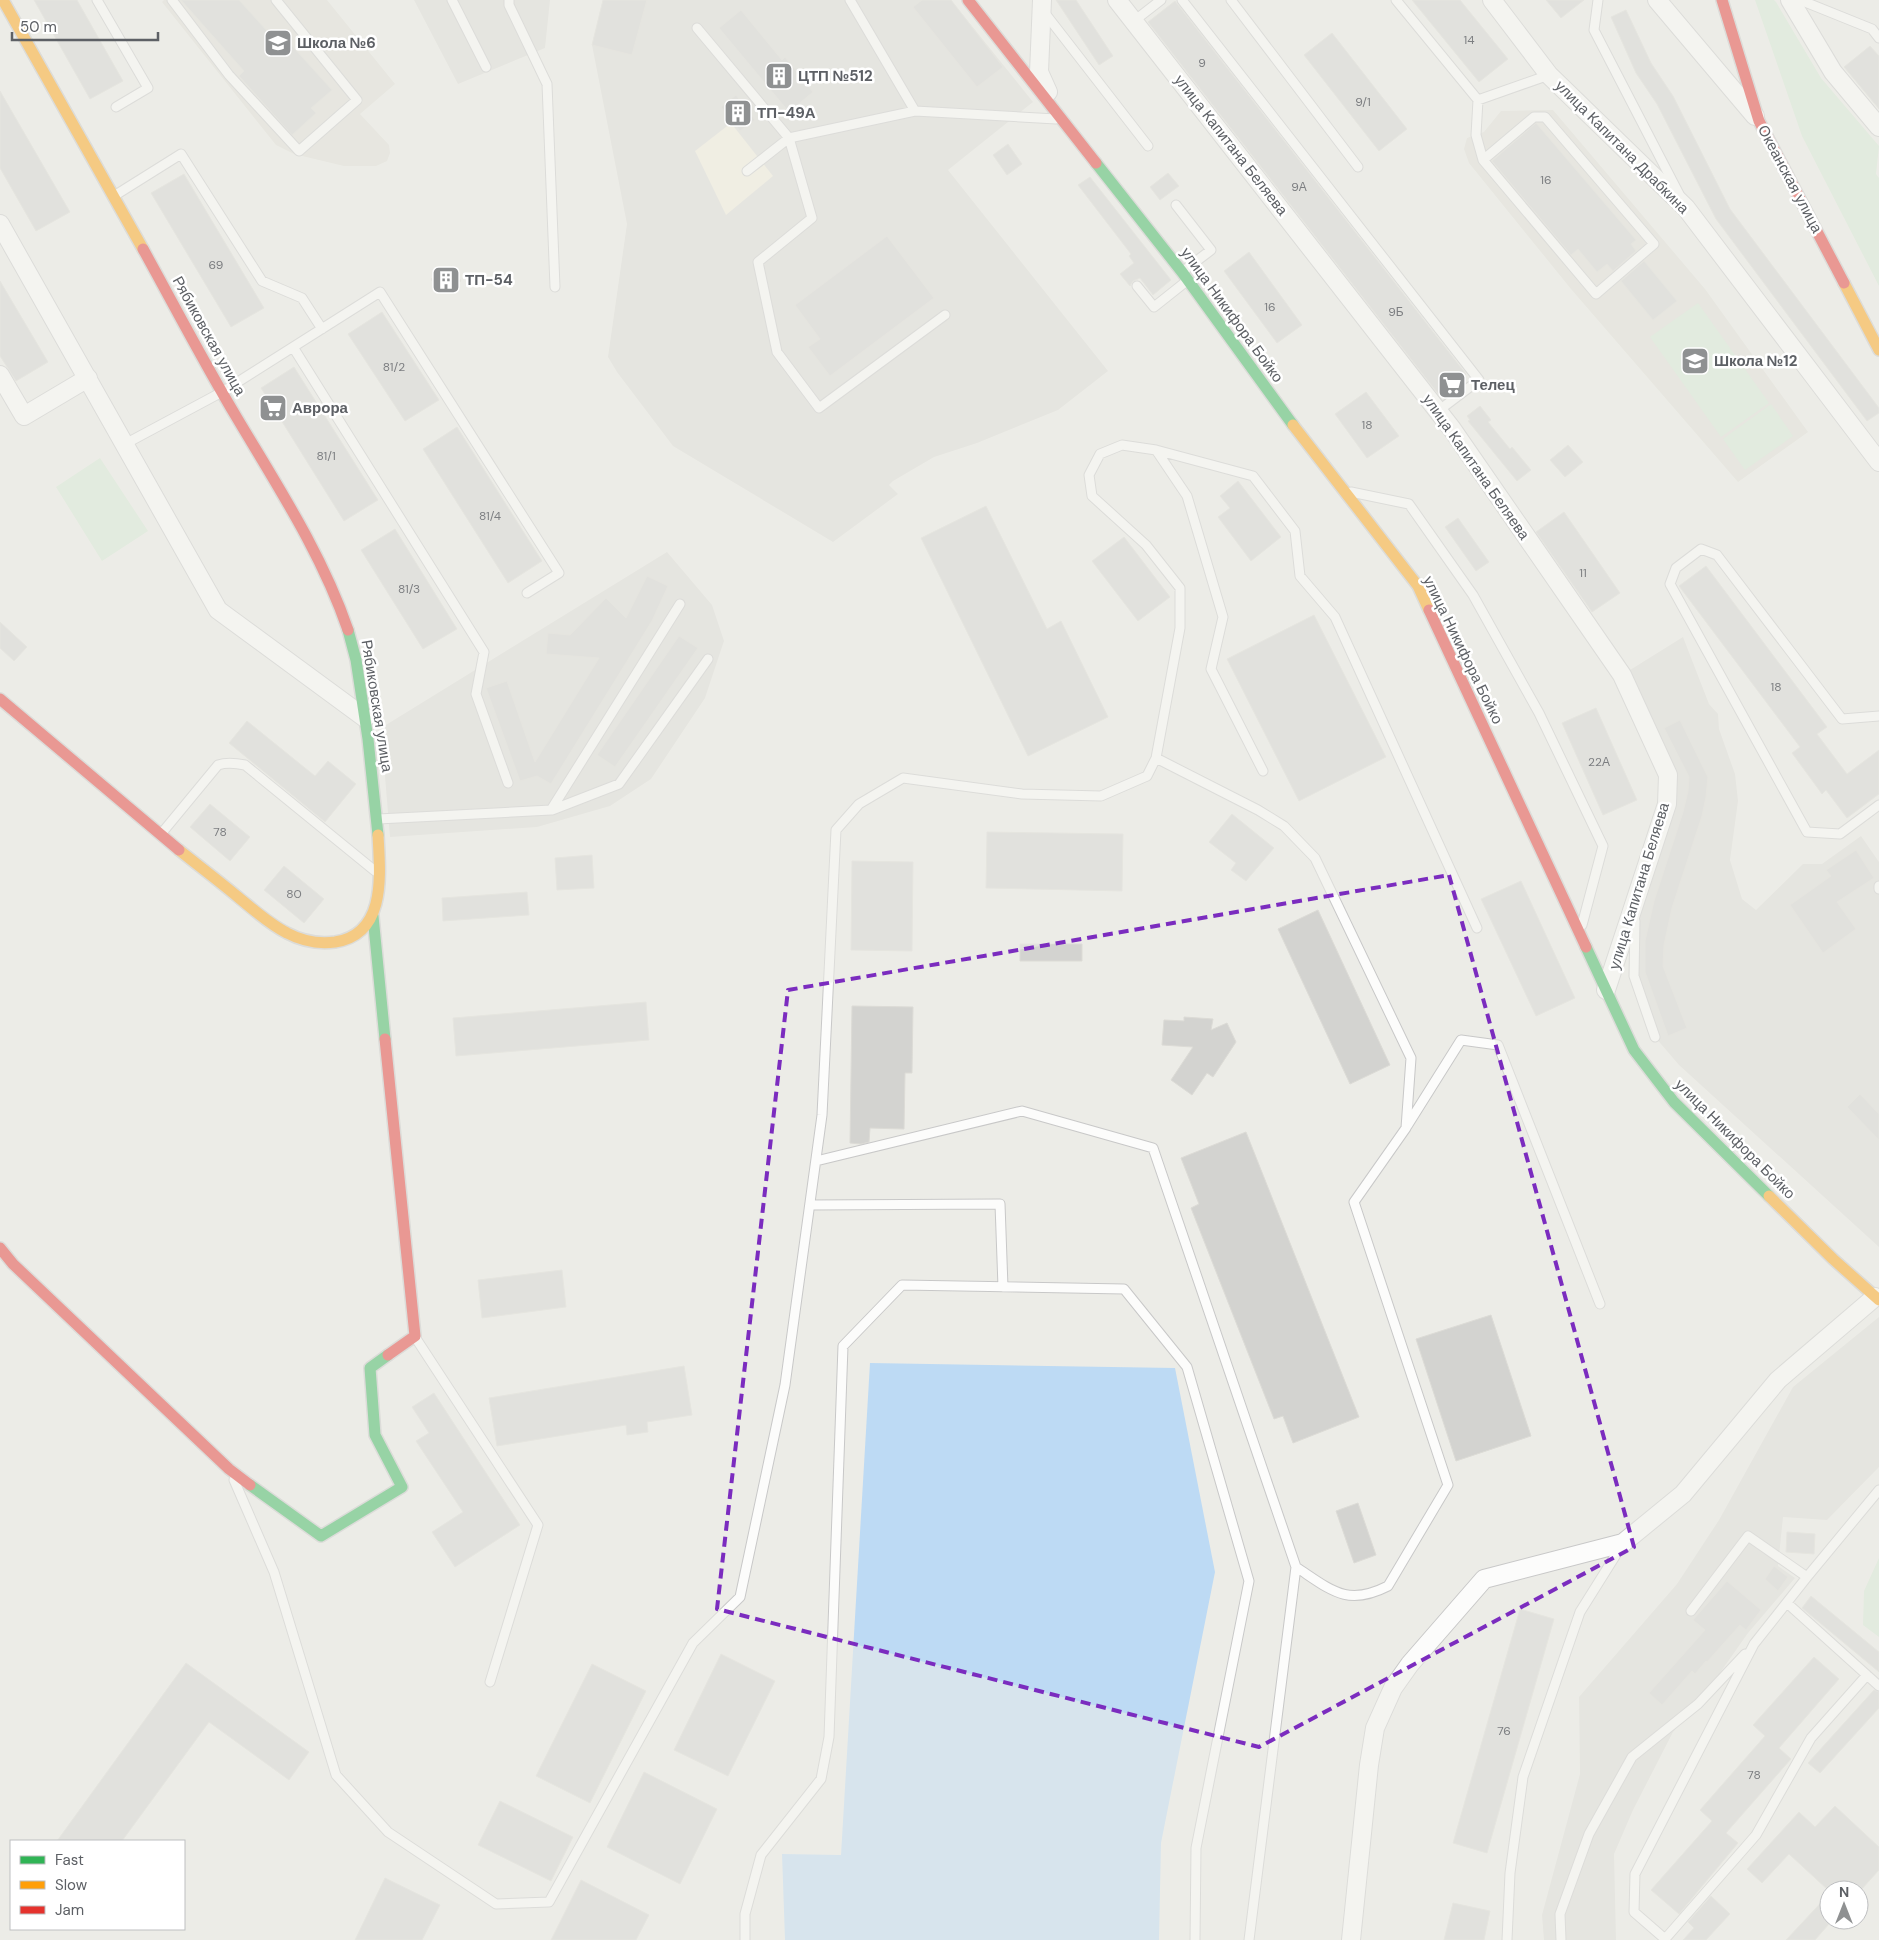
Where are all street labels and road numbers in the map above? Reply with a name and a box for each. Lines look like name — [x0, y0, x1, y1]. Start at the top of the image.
street label: улица Капитана Беляева — [1170, 70, 1293, 220]
street label: улица Капитана Драбкина — [1551, 76, 1694, 219]
street label: Океанская улица — [1753, 122, 1827, 237]
street label: улица Никифора Бойко — [1176, 243, 1288, 387]
street label: Рябиковская улица — [168, 273, 250, 400]
street label: улица Капитана Беляева — [1418, 390, 1534, 544]
street label: улица Никифора Бойко — [1418, 573, 1508, 727]
street label: Рябиковская улица — [357, 638, 397, 774]
street label: улица Капитана Беляева — [1604, 799, 1674, 972]
street label: улица Никифора Бойко — [1671, 1075, 1799, 1203]

